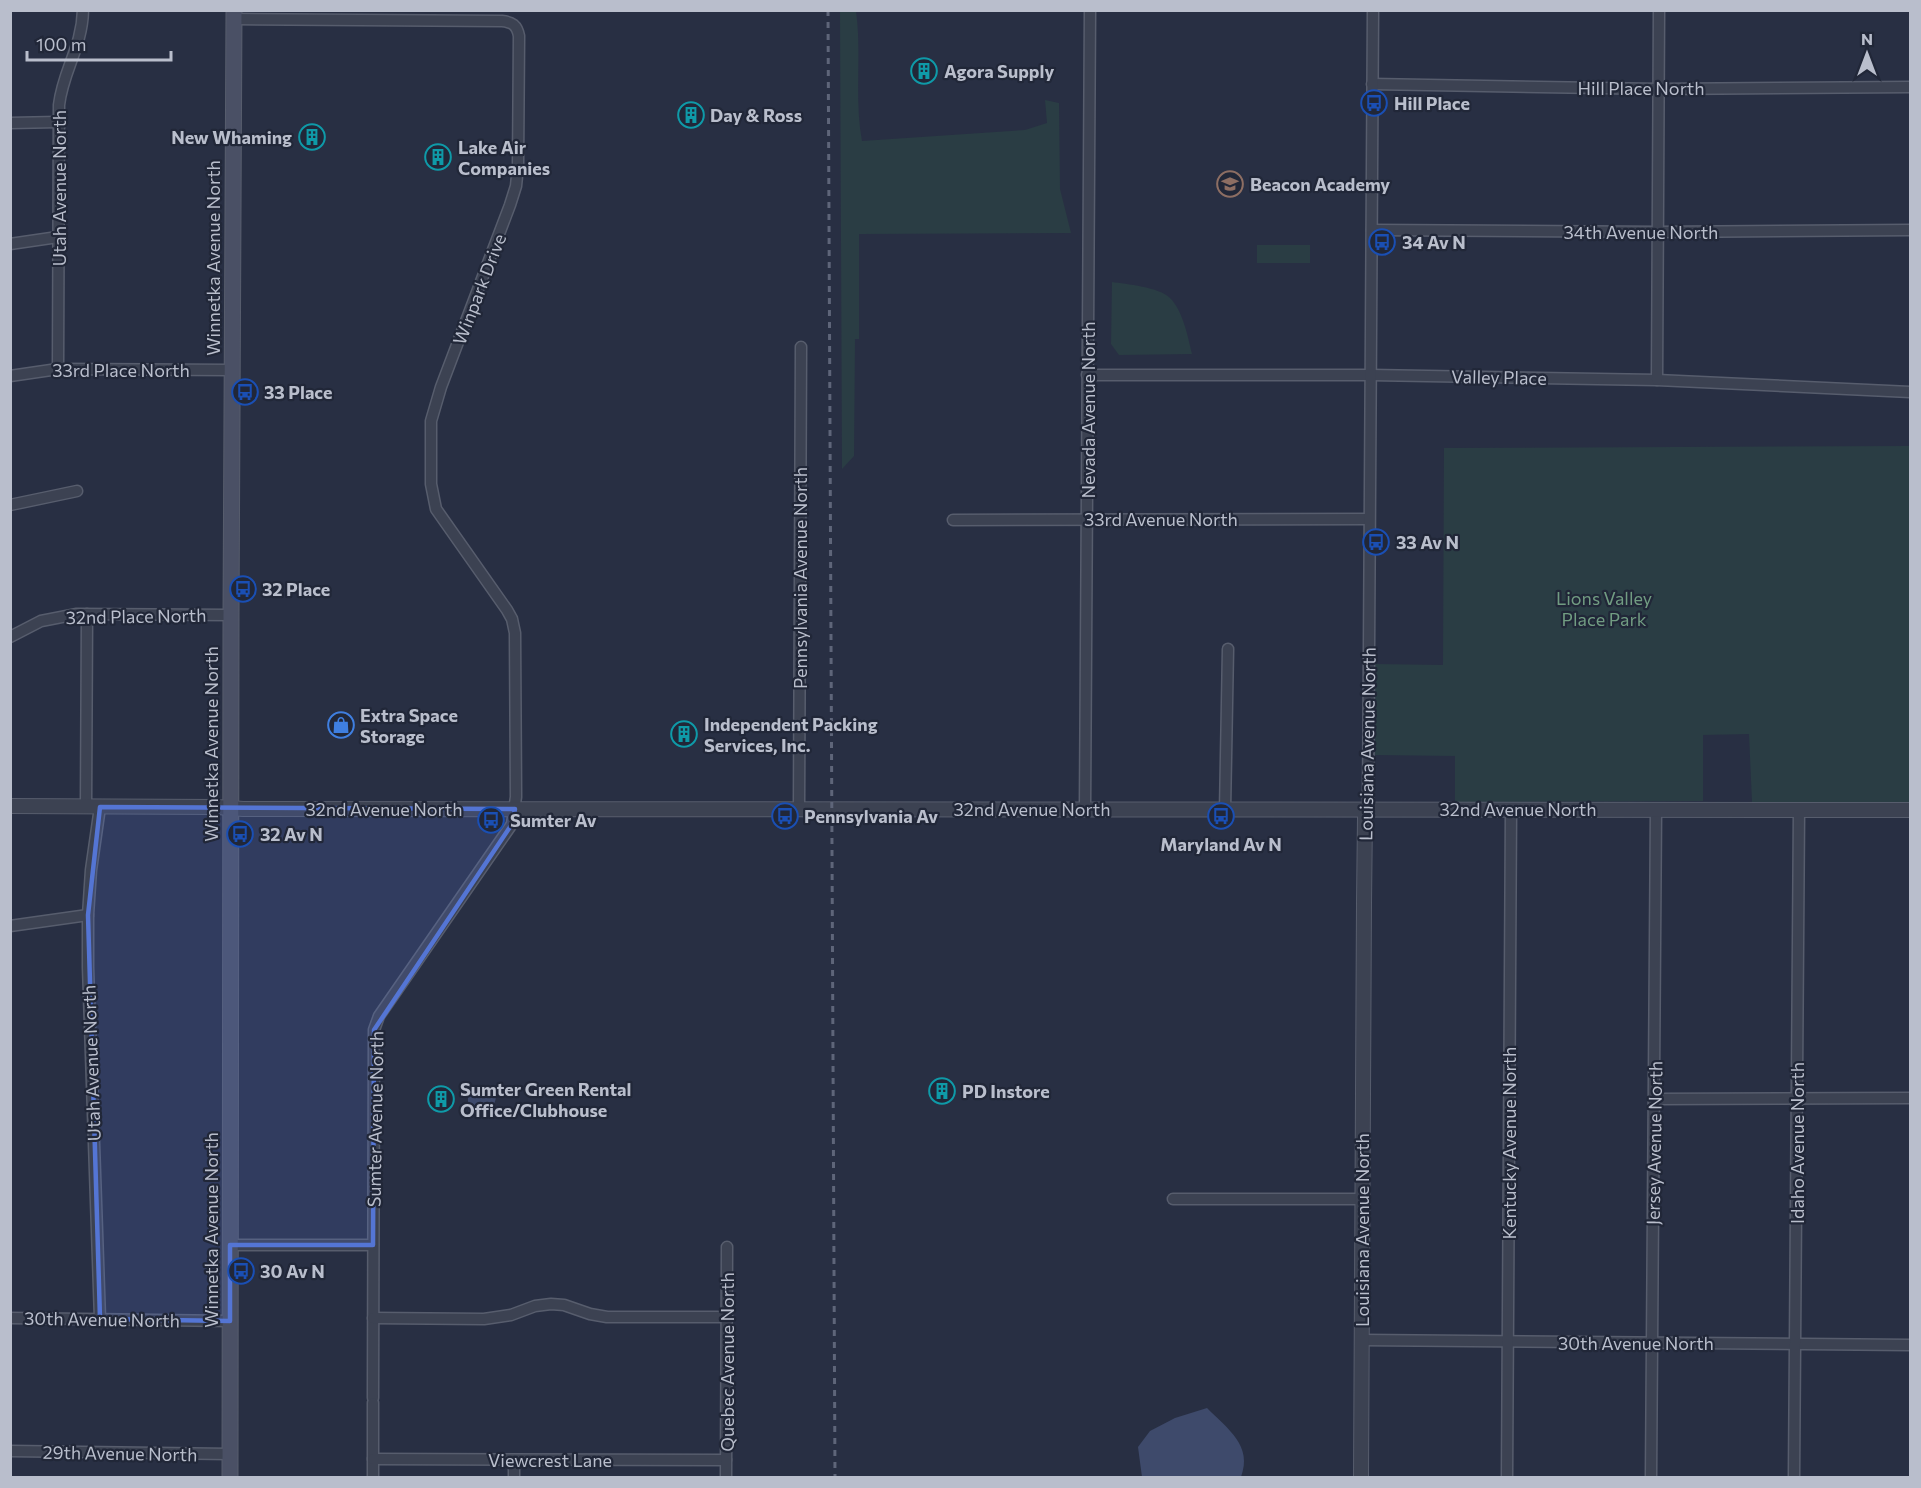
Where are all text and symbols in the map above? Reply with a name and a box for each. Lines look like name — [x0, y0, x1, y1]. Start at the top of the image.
scale bar — [27, 24, 171, 62]
north arrow — [1837, 24, 1897, 84]
text: N — [1861, 29, 1873, 48]
text: 100 m — [36, 33, 86, 55]
building icon: Agora Supply — [909, 56, 939, 86]
place label: Agora Supply — [944, 60, 1054, 82]
street label: Hill Place North — [1577, 77, 1705, 99]
bus stop icon: Hill Place — [1359, 88, 1389, 118]
place label: Hill Place — [1394, 92, 1470, 114]
building icon: Day & Ross — [676, 100, 706, 130]
place label: Day & Ross — [710, 104, 802, 126]
street label: Utah Avenue North — [48, 110, 70, 266]
building icon: New Whaming — [297, 122, 327, 152]
place label: New Whaming — [171, 126, 292, 148]
place label: Lake Air Companies — [458, 136, 550, 179]
building icon: Lake Air Companies — [423, 142, 453, 172]
street label: Winnetka Avenue North — [202, 160, 224, 356]
school or university icon: Beacon Academy — [1215, 169, 1245, 199]
place label: Beacon Academy — [1250, 173, 1390, 195]
street label: 34th Avenue North — [1564, 221, 1718, 243]
bus stop icon: 34 Av N — [1367, 227, 1397, 257]
street label: Winpark Drive — [448, 230, 510, 348]
place label: 34 Av N — [1402, 231, 1466, 253]
street label: Nevada Avenue North — [1077, 321, 1099, 499]
street label: 33rd Place North — [52, 359, 190, 381]
street label: Valley Place — [1451, 365, 1547, 389]
bus stop icon: 33 Place — [230, 377, 260, 407]
place label: 33 Place — [264, 381, 333, 403]
street label: Pennsylvania Avenue North — [789, 467, 811, 689]
street label: 33rd Avenue North — [1084, 508, 1238, 530]
bus stop icon: 33 Av N — [1361, 527, 1391, 557]
place label: 33 Av N — [1396, 531, 1459, 553]
bus stop icon: 32 Place — [228, 574, 258, 604]
place label: 32 Place — [262, 578, 330, 600]
park label: Lions Valley Place Park — [1556, 587, 1652, 630]
street label: 32nd Place North — [65, 604, 207, 628]
street label: Winnetka Avenue North — [200, 646, 222, 842]
street label: Louisiana Avenue North — [1354, 647, 1380, 841]
place label: Extra Space Storage — [360, 704, 458, 747]
shop icon: Extra Space Storage — [326, 710, 356, 740]
place label: Independent Packing Services, Inc. — [704, 713, 878, 756]
building icon: Independent Packing Services, Inc. — [669, 719, 699, 749]
street label: 32nd Avenue North — [305, 798, 463, 820]
street label: 32nd Avenue North — [953, 798, 1111, 820]
street label: 32nd Avenue North — [1439, 798, 1597, 820]
bus stop icon: Pennsylvania Av — [770, 801, 800, 831]
bus stop icon: Maryland Av N — [1206, 801, 1236, 831]
bus stop icon: Sumter Av — [476, 805, 506, 835]
place label: Pennsylvania Av — [804, 805, 938, 827]
place label: Sumter Av — [510, 809, 597, 831]
bus stop icon: 32 Av N — [225, 819, 255, 849]
place label: 32 Av N — [260, 823, 323, 845]
place label: Maryland Av N — [1160, 833, 1282, 855]
street label: Utah Avenue North — [77, 984, 105, 1142]
street label: Sumter Avenue North — [362, 1031, 388, 1207]
street label: Kentucky Avenue North — [1498, 1047, 1520, 1239]
street label: Jersey Avenue North — [1642, 1061, 1666, 1225]
street label: Idaho Avenue North — [1786, 1062, 1808, 1224]
building icon: PD Instore — [927, 1076, 957, 1106]
place label: Sumter Green Rental Office/Clubhouse — [460, 1078, 631, 1121]
place label: PD Instore — [962, 1080, 1050, 1102]
building icon: Sumter Green Rental Office/Clubhouse — [426, 1084, 456, 1114]
street label: Winnetka Avenue North — [200, 1132, 222, 1328]
street label: Louisiana Avenue North — [1351, 1133, 1373, 1327]
bus stop icon: 30 Av N — [226, 1256, 256, 1286]
place label: 30 Av N — [260, 1260, 325, 1282]
street label: Quebec Avenue North — [716, 1272, 738, 1452]
street label: 30th Avenue North — [24, 1307, 180, 1331]
street label: 30th Avenue North — [1558, 1332, 1714, 1354]
street label: 29th Avenue North — [42, 1441, 198, 1465]
street label: Viewcrest Lane — [488, 1449, 612, 1471]

